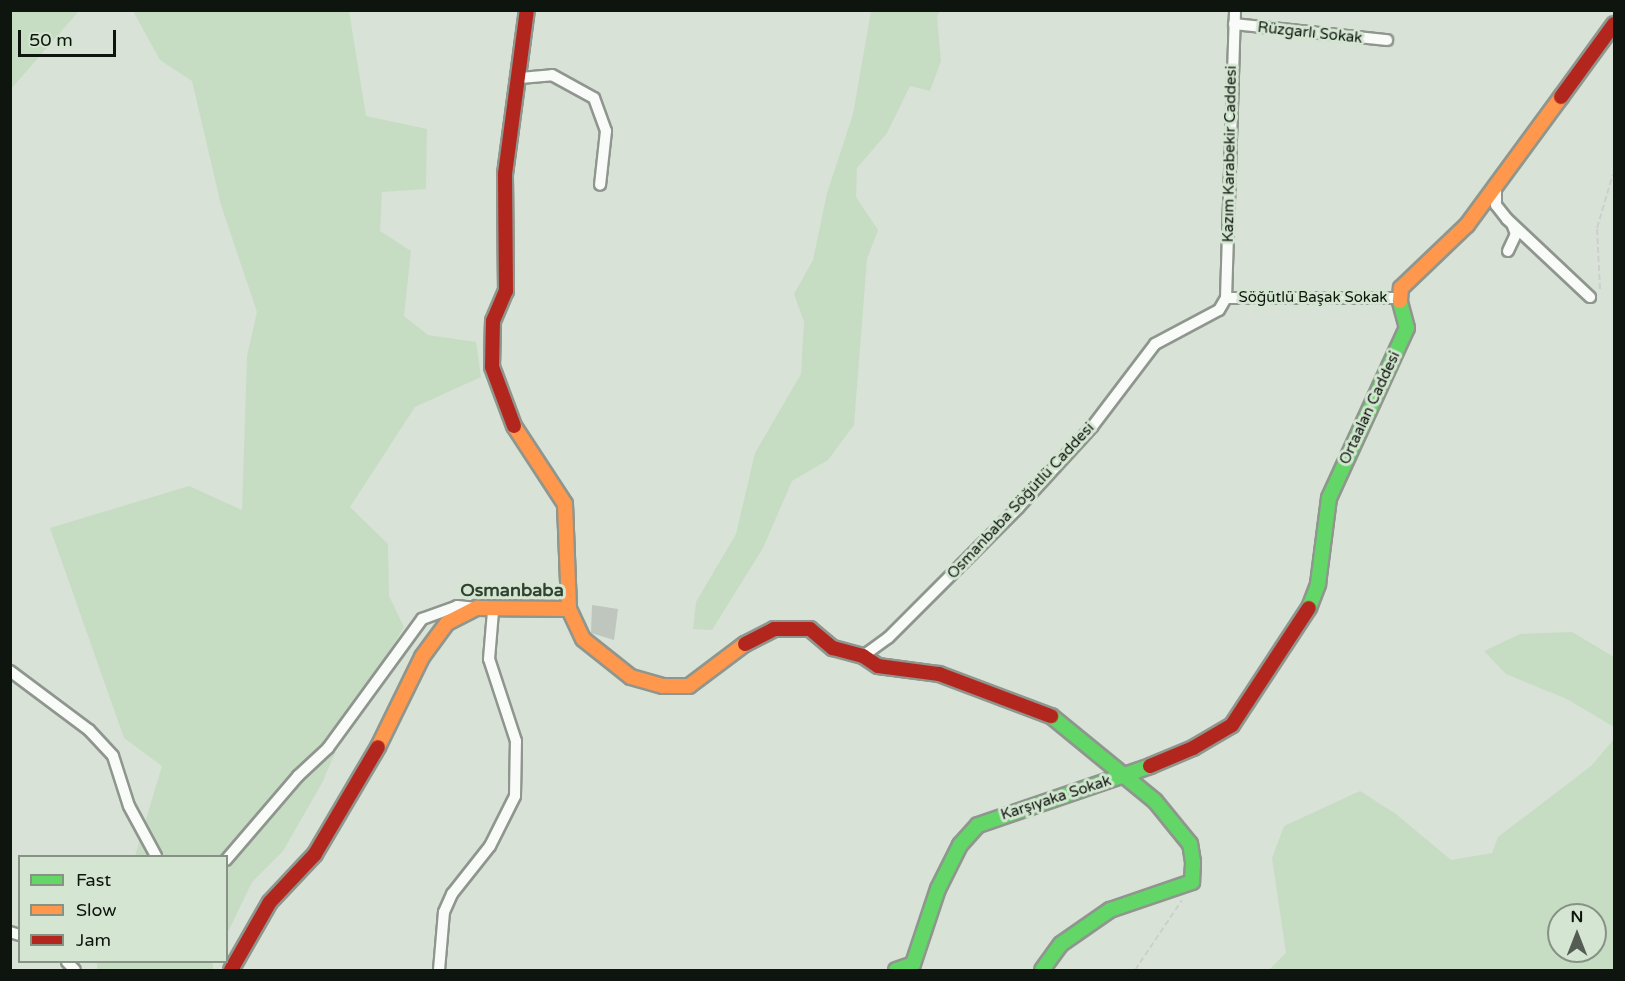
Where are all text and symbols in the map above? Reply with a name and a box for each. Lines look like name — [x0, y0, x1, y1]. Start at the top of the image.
scale bar — [21, 18, 118, 56]
street label: Rüzgarlı Sokak — [1257, 19, 1363, 47]
text: 50 m — [29, 29, 73, 51]
street label: Kazım Karabekir Caddesi — [1219, 65, 1241, 243]
street label: Söğütlü Başak Sokak — [1239, 289, 1387, 307]
street label: Ortaalan Caddesi — [1336, 349, 1404, 467]
street label: Osmanbaba Söğütlü Caddesi — [944, 419, 1098, 583]
district label: Osmanbaba — [460, 579, 564, 601]
street label: Karşıyaka Sokak — [999, 772, 1113, 824]
legend — [18, 855, 228, 963]
text: Fast — [76, 869, 111, 891]
text: Slow — [76, 899, 117, 921]
north arrow — [1547, 903, 1607, 963]
text: N — [1571, 907, 1583, 927]
text: Jam — [76, 929, 111, 951]

